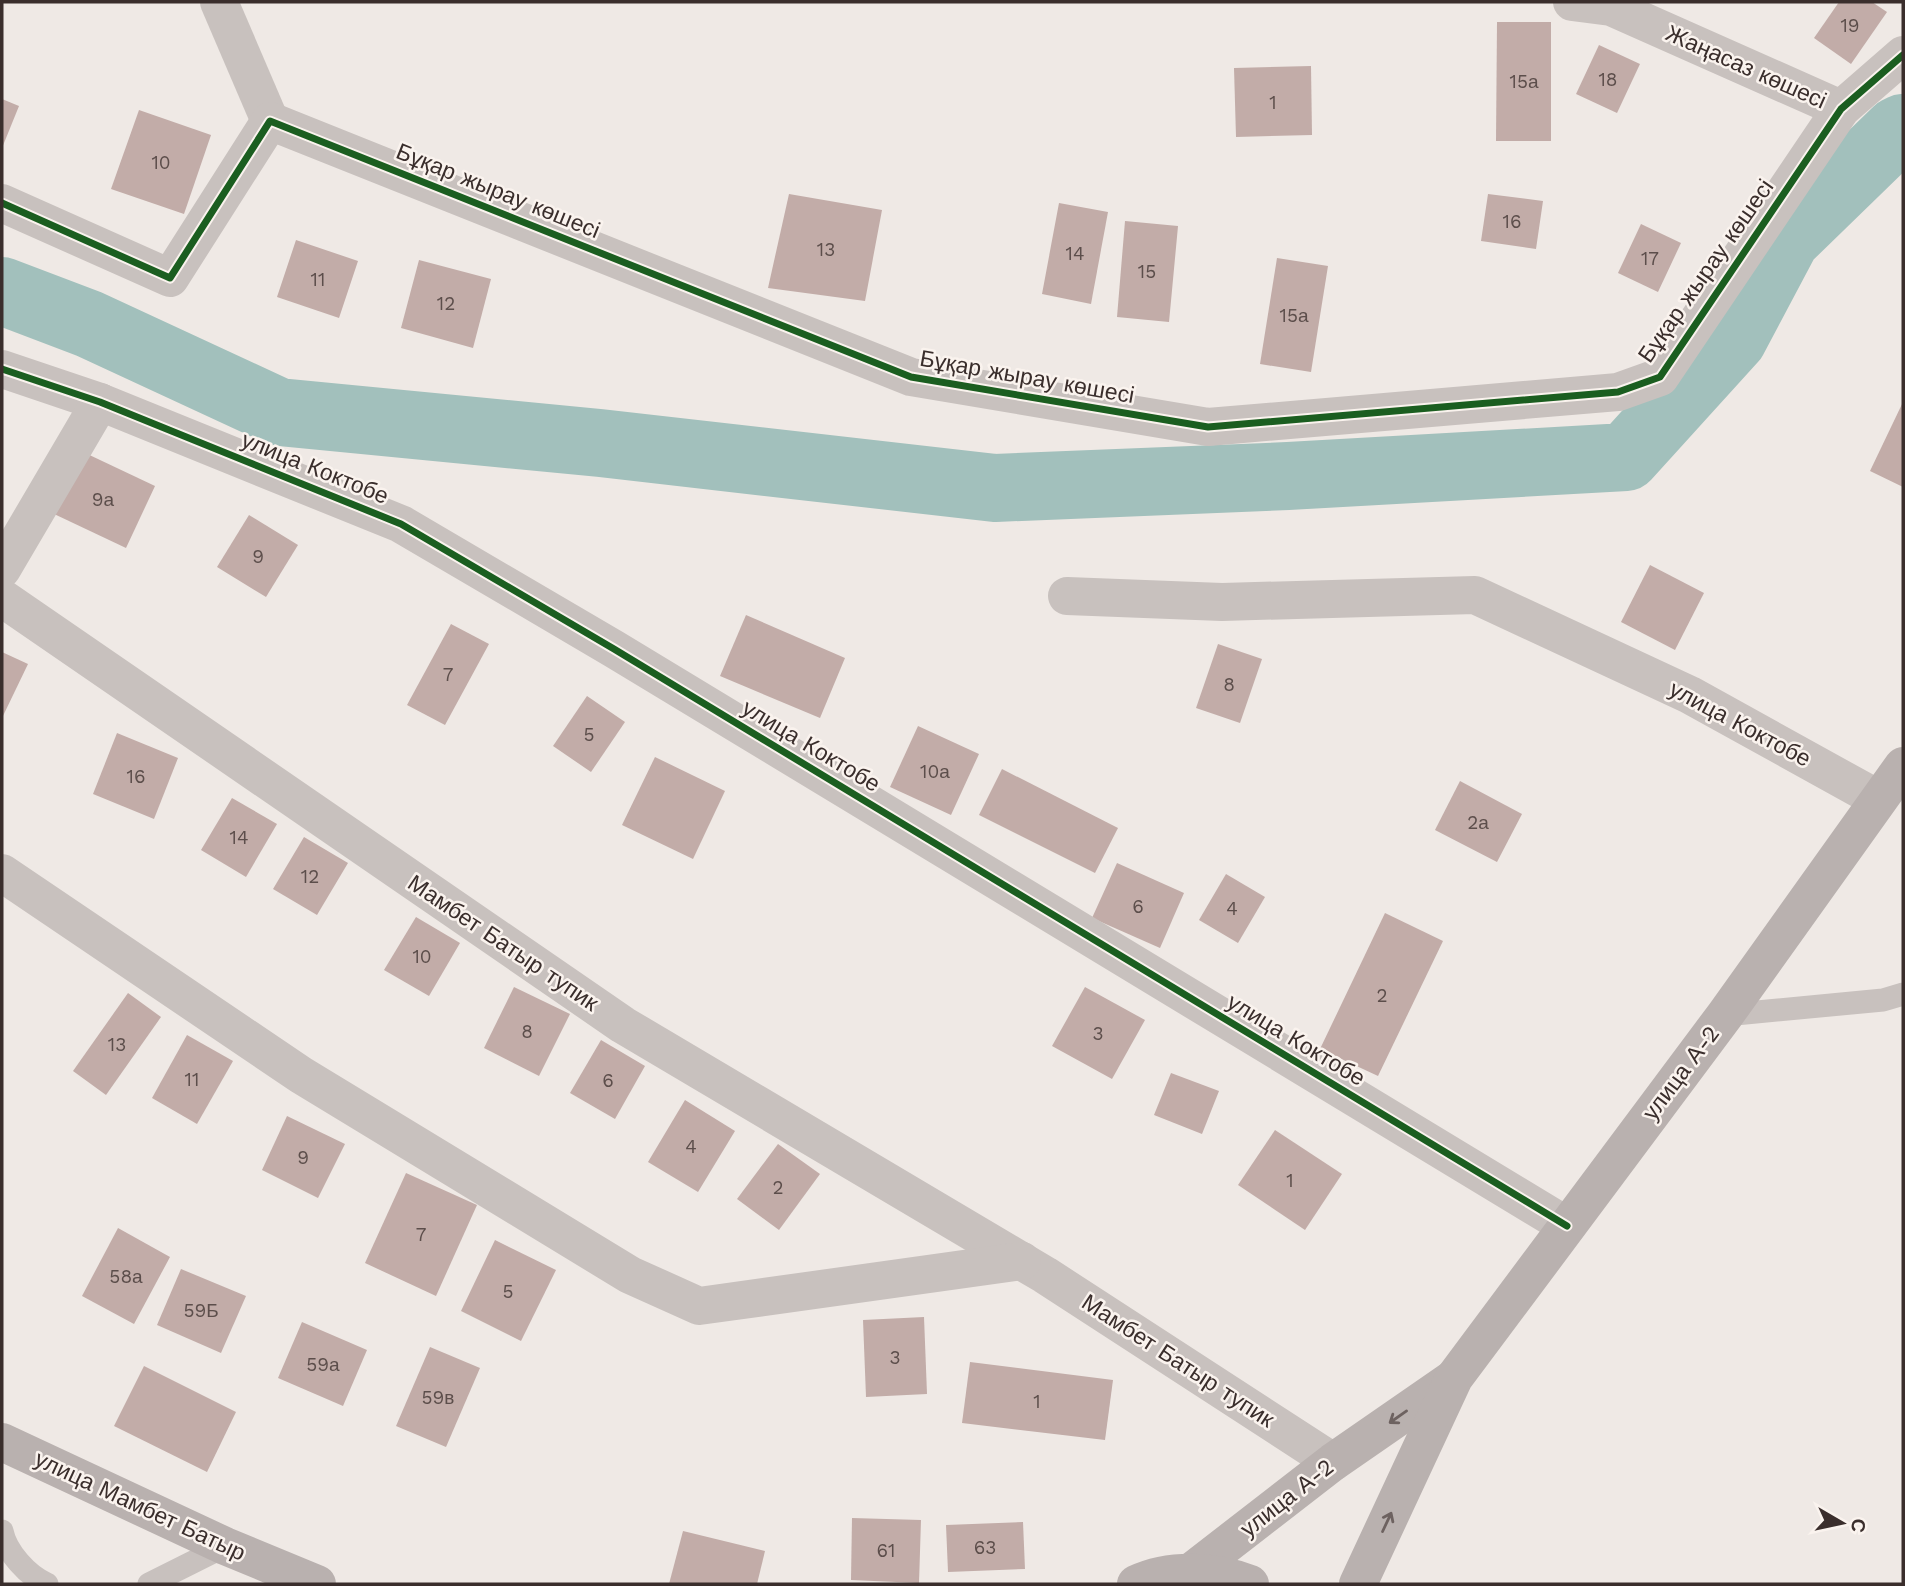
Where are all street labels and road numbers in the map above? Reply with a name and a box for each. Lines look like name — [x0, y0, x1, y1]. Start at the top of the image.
street label: Жаңасаз көшесі — [1662, 20, 1830, 114]
street label: Бұқар жырау көшесі — [392, 138, 604, 244]
street label: Бұқар жырау көшесі — [1633, 174, 1779, 368]
street label: Бұқар жырау көшесі — [918, 345, 1136, 409]
street label: улица Коктобе — [237, 426, 393, 510]
street label: улица Коктобе — [1665, 675, 1815, 773]
street label: улица Коктобе — [737, 694, 885, 798]
street label: Мамбет Батыр тупик — [403, 869, 604, 1017]
street label: улица Коктобе — [1222, 988, 1370, 1092]
street label: улица А-2 — [1637, 1021, 1725, 1125]
street label: Мамбет Батыр тупик — [1077, 1289, 1280, 1434]
street label: улица Мамбет Батыр — [30, 1445, 250, 1567]
street label: улица А-2 — [1235, 1453, 1339, 1543]

